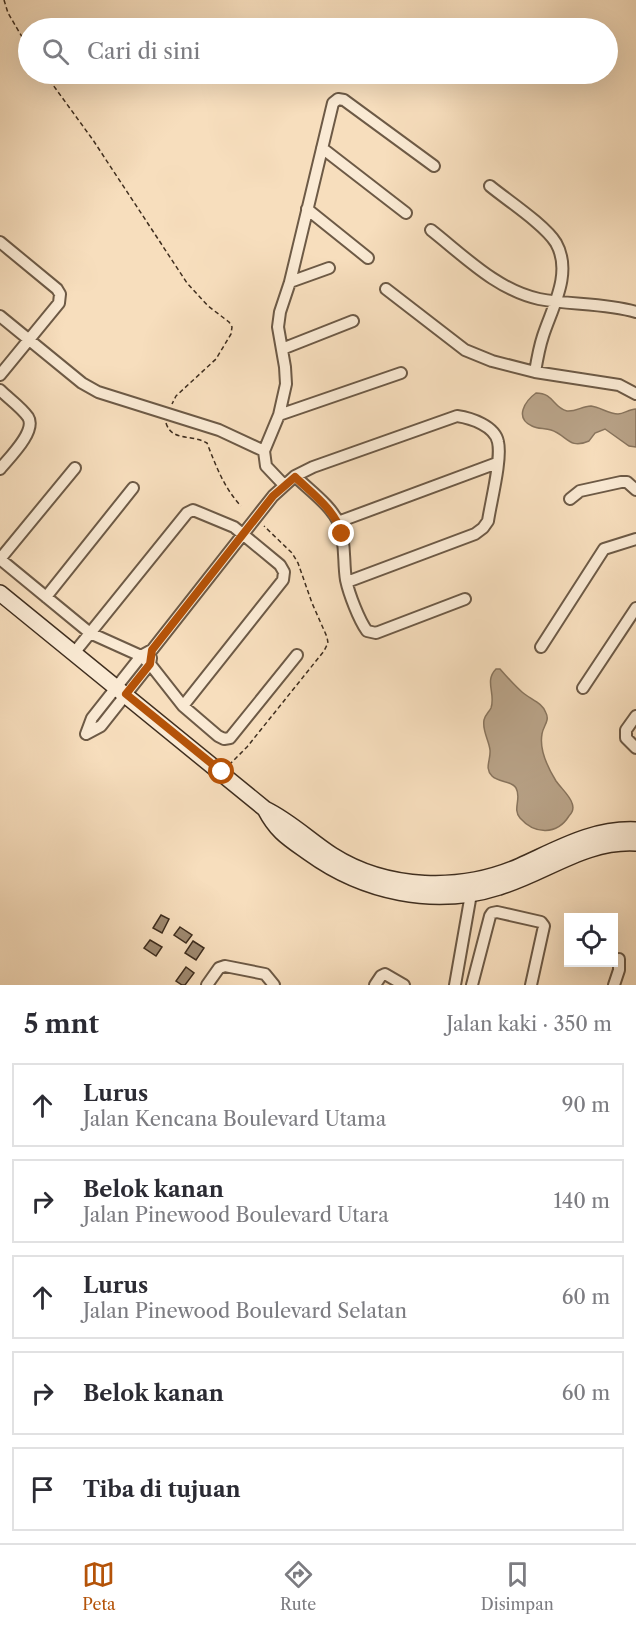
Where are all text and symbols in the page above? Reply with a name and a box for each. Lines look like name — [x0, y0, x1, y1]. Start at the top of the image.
search box — [18, 18, 618, 84]
icon: search — [39, 35, 72, 68]
text: Cari di sini — [87, 38, 200, 65]
route end — [328, 520, 354, 546]
route start — [208, 758, 234, 784]
map controls — [564, 913, 618, 967]
button: locate — [564, 913, 618, 967]
text: 5 mnt — [24, 1008, 99, 1040]
text: Jalan kaki · 350 m — [446, 1012, 612, 1036]
text: Lurus — [83, 1080, 148, 1107]
icon: ahead — [26, 1089, 59, 1122]
text: 90 m — [562, 1093, 610, 1117]
text: Jalan Kencana Boulevard Utama — [83, 1107, 386, 1131]
text: Belok kanan — [83, 1176, 224, 1203]
icon: right — [26, 1185, 59, 1218]
text: 140 m — [553, 1189, 610, 1213]
text: Jalan Pinewood Boulevard Utara — [83, 1203, 389, 1227]
text: Lurus — [83, 1272, 148, 1299]
icon: ahead — [26, 1281, 59, 1314]
text: 60 m — [562, 1285, 610, 1309]
text: Jalan Pinewood Boulevard Selatan — [83, 1299, 407, 1323]
icon: right — [26, 1377, 59, 1410]
text: Belok kanan — [83, 1380, 224, 1407]
text: 60 m — [562, 1381, 610, 1405]
icon: arrive — [26, 1473, 59, 1506]
text: Tiba di tujuan — [83, 1476, 241, 1503]
tab: Peta — [82, 1558, 116, 1614]
tab: Rute — [280, 1558, 316, 1614]
tab: Disimpan — [481, 1558, 554, 1614]

